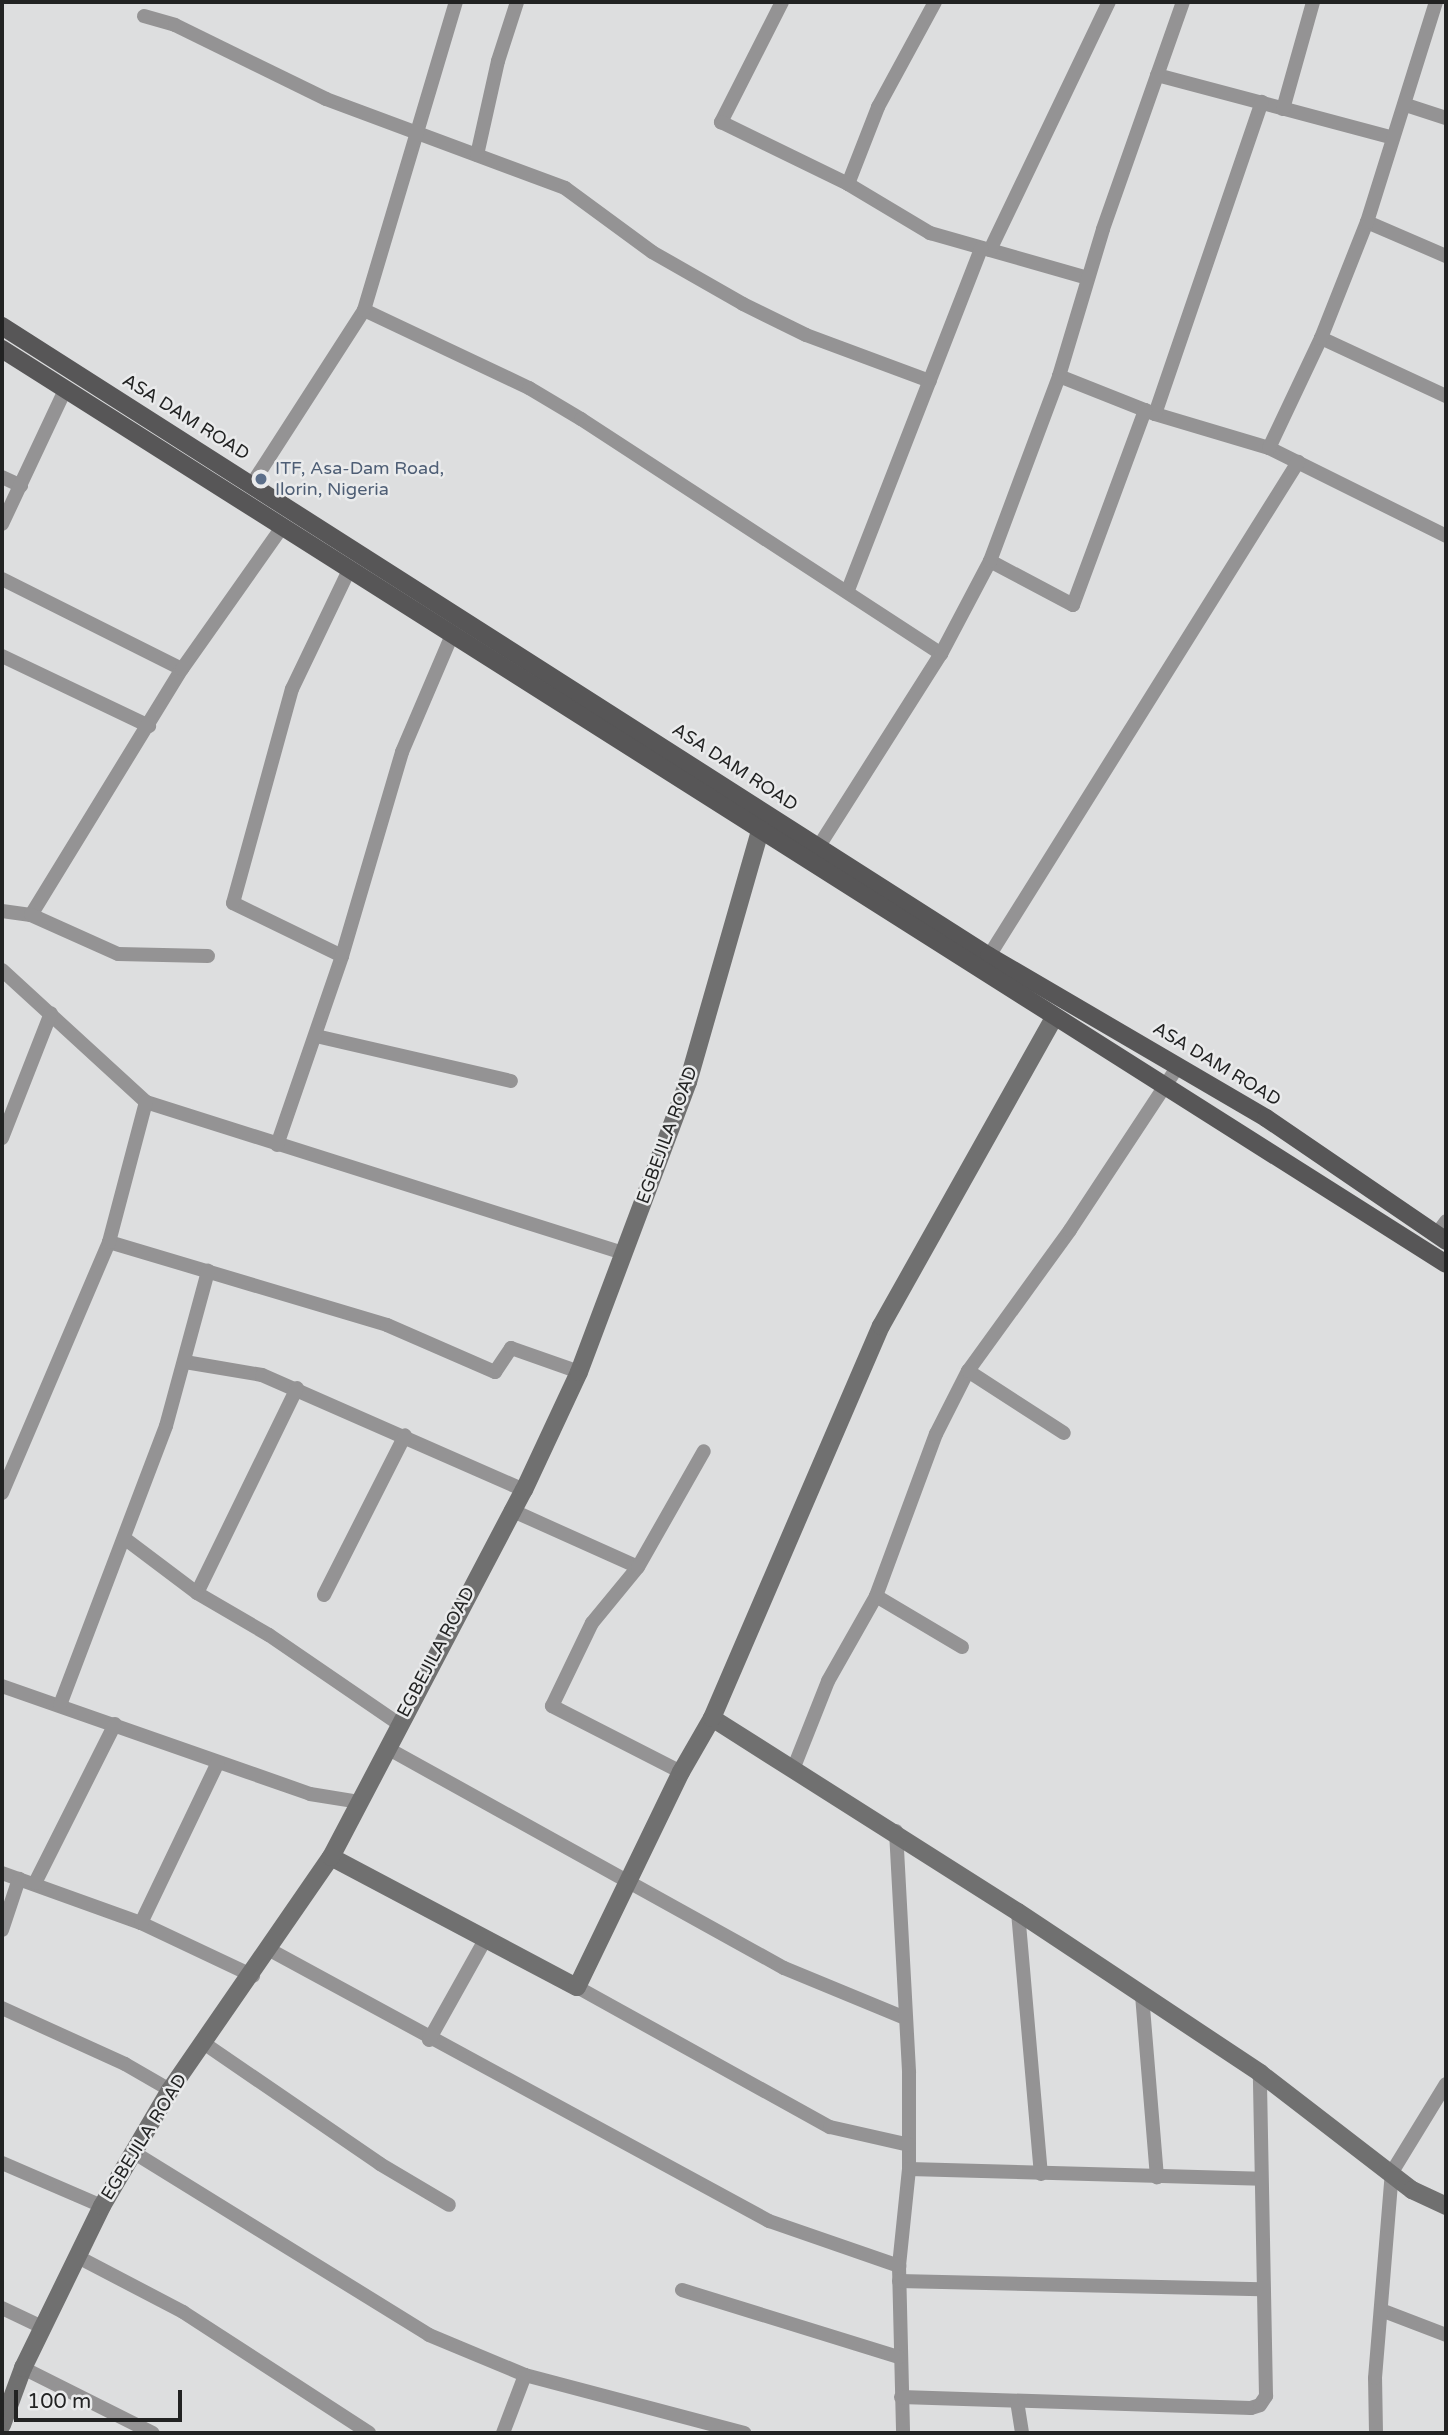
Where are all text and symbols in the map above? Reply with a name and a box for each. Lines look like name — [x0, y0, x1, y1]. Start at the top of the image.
street label: ASA DAM ROAD — [119, 369, 253, 465]
place label: ITF, Asa-Dam Road, Ilorin, Nigeria — [275, 458, 444, 500]
marker: ITF, Asa-Dam Road, Ilorin, Nigeria — [253, 471, 269, 487]
street label: ASA DAM ROAD — [668, 718, 802, 816]
street label: ASA DAM ROAD — [1149, 1017, 1285, 1111]
street label: EGBEJILA ROAD — [632, 1063, 702, 1207]
street label: EGBEJILA ROAD — [393, 1583, 479, 1721]
street label: EGBEJILA ROAD — [97, 2070, 191, 2204]
scale bar — [18, 2376, 186, 2420]
text: 100 m — [27, 2389, 91, 2414]

